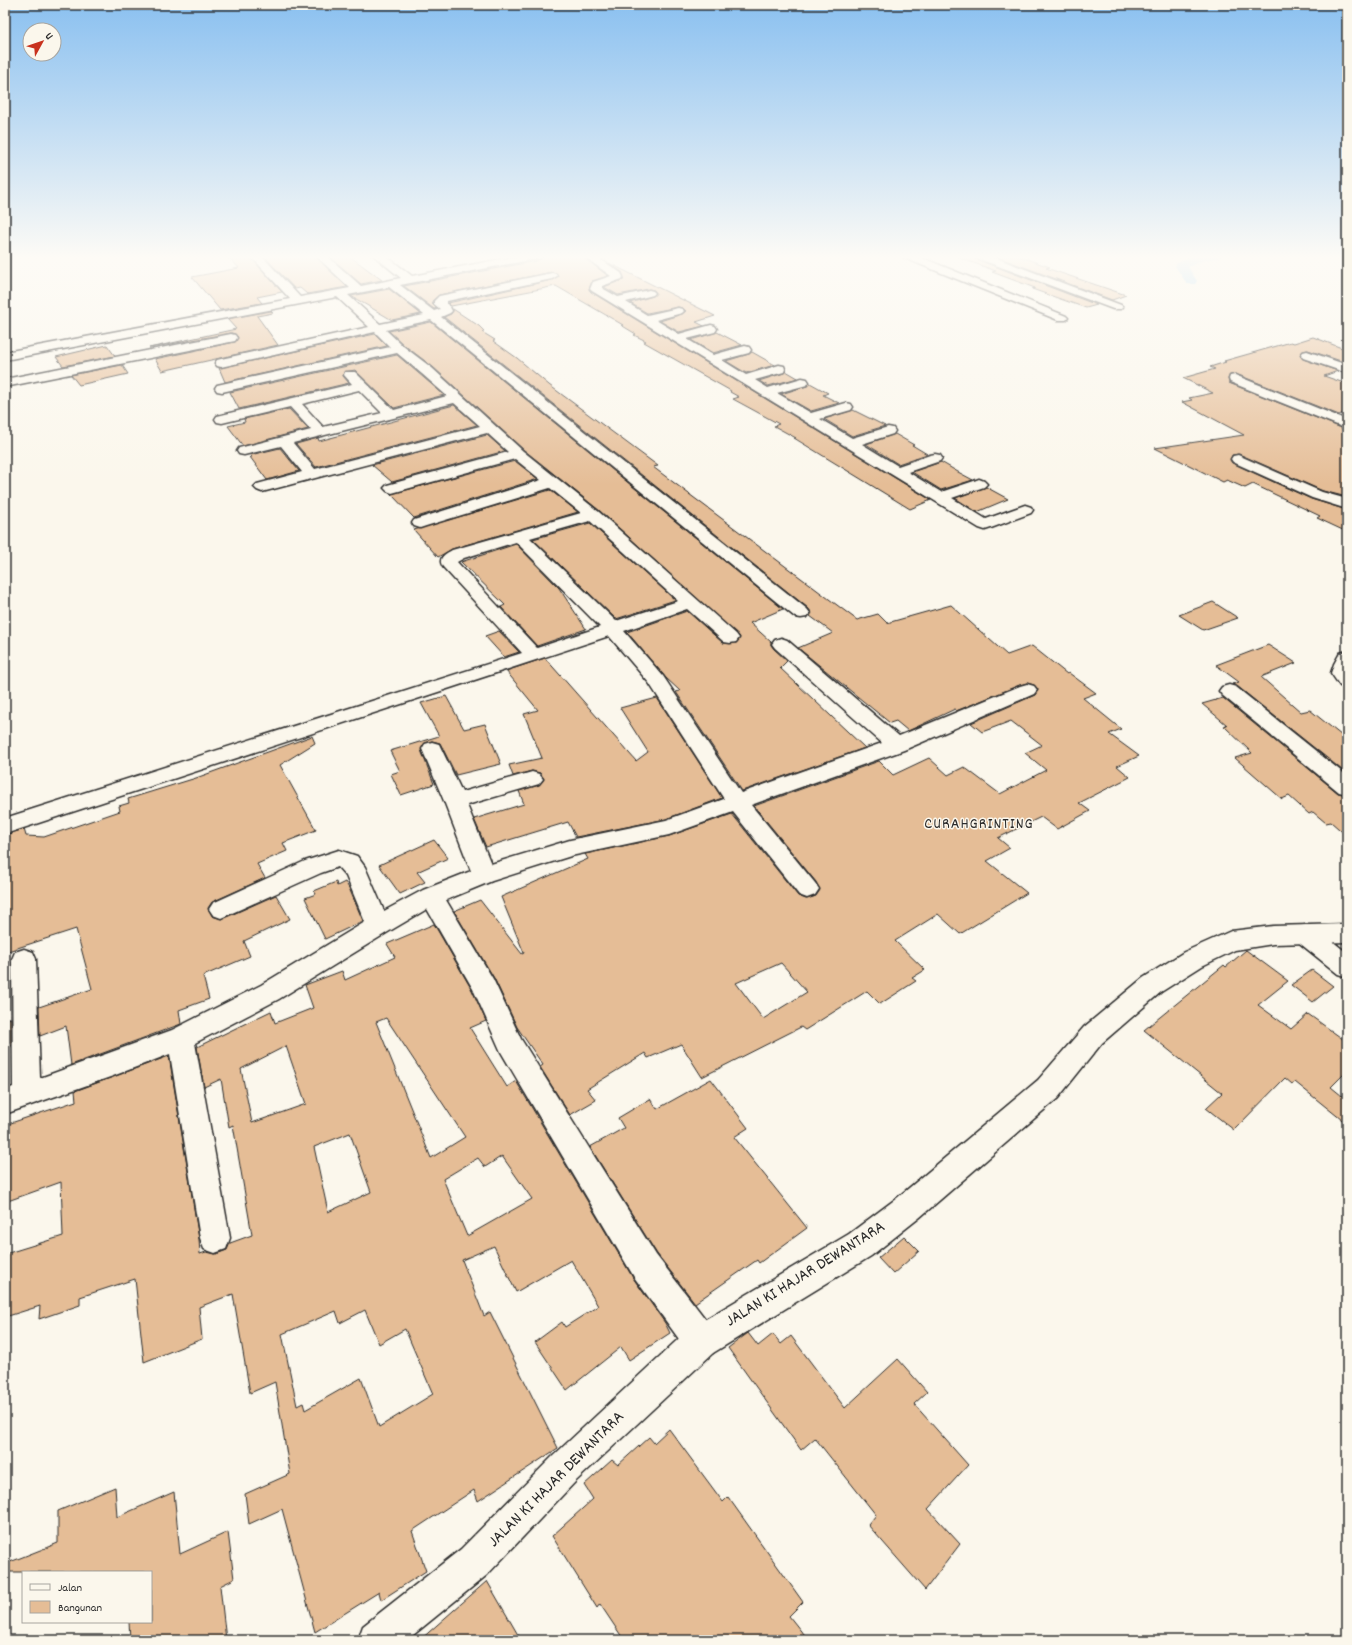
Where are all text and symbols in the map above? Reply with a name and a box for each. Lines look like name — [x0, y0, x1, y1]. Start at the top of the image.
north arrow — [22, 22, 62, 62]
text: U — [40, 30, 56, 44]
district label: CURAHGRINTING — [924, 813, 1034, 836]
street label: JALAN KI HAJAR DEWANTARA — [722, 1216, 890, 1334]
street label: JALAN KI HAJAR DEWANTARA — [483, 1406, 631, 1554]
legend — [22, 1571, 152, 1623]
text: Jalan — [58, 1580, 82, 1597]
text: Bangunan — [58, 1600, 102, 1617]

